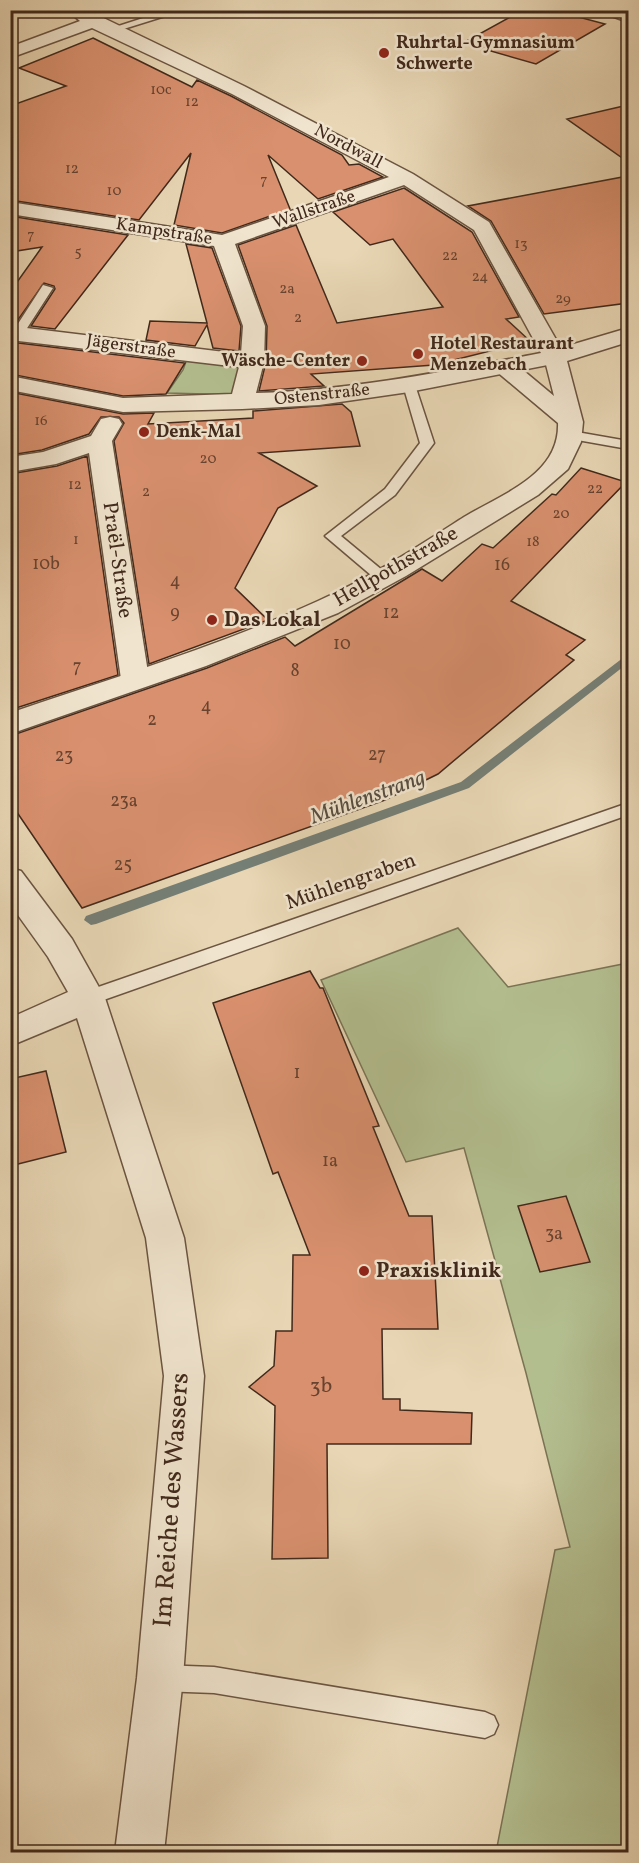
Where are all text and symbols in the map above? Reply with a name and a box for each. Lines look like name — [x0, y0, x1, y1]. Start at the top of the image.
place label: Ruhrtal-Gymnasium Schwerte — [396, 31, 575, 77]
marker: Ruhrtal-Gymnasium Schwerte — [377, 46, 391, 60]
house number: 10c — [150, 80, 172, 101]
house number: 12 — [185, 92, 199, 113]
street label: Nordwall — [309, 119, 387, 175]
house number: 12 — [65, 159, 79, 180]
house number: 7 — [260, 170, 268, 191]
house number: 10 — [107, 181, 121, 202]
street label: Wallstraße — [269, 184, 359, 236]
street label: Kampstraße — [114, 212, 214, 252]
house number: 7 — [27, 225, 35, 246]
house number: 13 — [514, 234, 528, 255]
house number: 5 — [74, 242, 82, 263]
house number: 22 — [442, 246, 458, 267]
house number: 24 — [472, 267, 488, 288]
house number: 2a — [279, 279, 295, 300]
house number: 29 — [555, 289, 571, 310]
house number: 2 — [294, 308, 302, 329]
street label: Jägerstraße — [85, 328, 177, 366]
place label: Hotel Restaurant Menzebach — [430, 332, 574, 378]
marker: Hotel Restaurant Menzebach — [411, 347, 425, 361]
place label: Wäsche-Center — [221, 349, 350, 374]
marker: Wäsche-Center — [355, 354, 369, 368]
street label: Ostenstraße — [273, 378, 371, 412]
house number: 16 — [34, 411, 48, 432]
place label: Denk-Mal — [156, 420, 241, 445]
marker: Denk-Mal — [137, 425, 151, 439]
house number: 20 — [200, 449, 216, 470]
house number: 12 — [68, 475, 82, 496]
house number: 22 — [587, 479, 603, 500]
house number: 2 — [142, 482, 150, 503]
street label: Praël-Straße — [94, 500, 140, 620]
house number: 20 — [553, 504, 569, 525]
street label: Hellpothstraße — [328, 520, 464, 614]
house number: 1 — [73, 530, 79, 551]
house number: 18 — [526, 532, 540, 553]
house number: 10b — [32, 552, 60, 577]
house number: 16 — [494, 553, 510, 578]
house number: 4 — [170, 569, 180, 594]
house number: 9 — [170, 601, 180, 626]
house number: 12 — [383, 601, 399, 626]
place label: Das Lokal — [224, 606, 321, 635]
marker: Das Lokal — [205, 613, 219, 627]
house number: 10 — [333, 632, 351, 657]
house number: 7 — [73, 655, 81, 680]
house number: 8 — [290, 659, 300, 684]
house number: 4 — [201, 694, 211, 719]
house number: 2 — [147, 708, 157, 733]
house number: 27 — [368, 743, 386, 768]
house number: 23 — [55, 744, 73, 769]
water label: Mühlenstrang — [305, 763, 430, 833]
house number: 23a — [110, 789, 138, 814]
street label: Mühlengraben — [282, 846, 420, 918]
house number: 25 — [114, 853, 132, 878]
house number: 1 — [294, 1061, 300, 1086]
house number: 1a — [322, 1149, 338, 1174]
house number: 3a — [545, 1222, 563, 1247]
place label: Praxisklinik — [376, 1257, 501, 1286]
marker: Praxisklinik — [357, 1264, 371, 1278]
street label: Im Reiche des Wassers — [145, 1371, 199, 1629]
house number: 3b — [310, 1372, 332, 1401]

